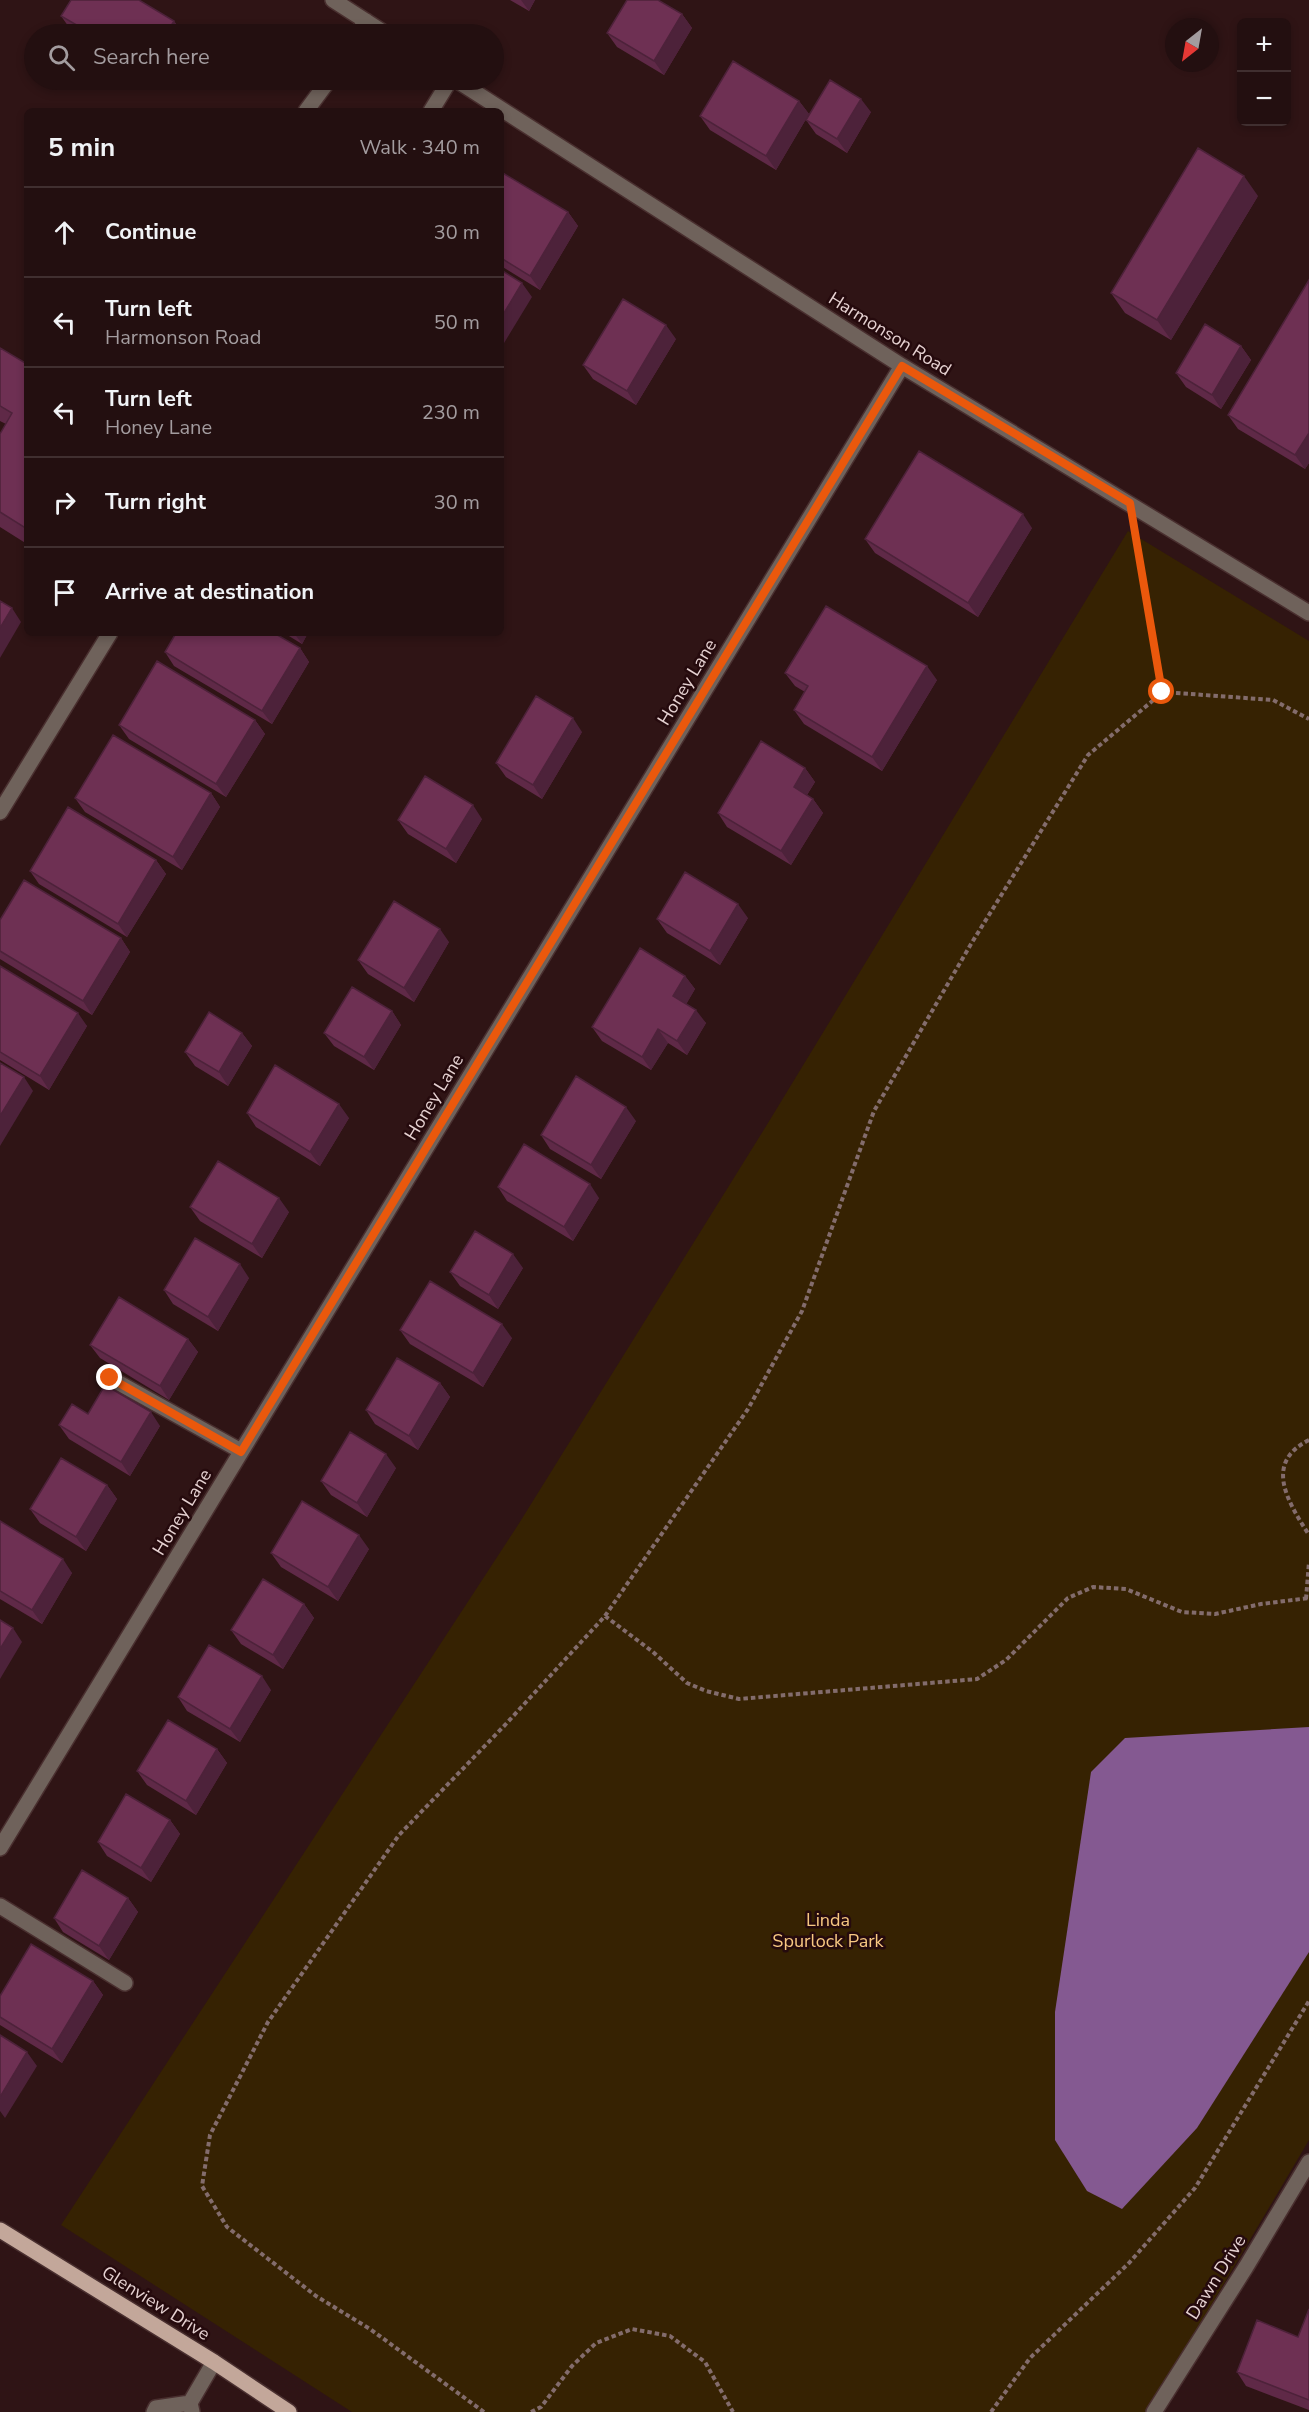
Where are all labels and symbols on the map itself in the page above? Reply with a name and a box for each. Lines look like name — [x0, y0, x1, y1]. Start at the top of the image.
north arrow — [1165, 18, 1219, 72]
street label: Harmonson Road — [824, 287, 956, 381]
street label: Honey Lane — [652, 635, 722, 729]
route start — [1148, 678, 1174, 704]
street label: Honey Lane — [399, 1050, 469, 1144]
route end — [96, 1364, 122, 1390]
street label: Honey Lane — [147, 1465, 217, 1559]
park label: Linda Spurlock Park — [772, 1908, 885, 1953]
street label: Dawn Drive — [1181, 2230, 1251, 2324]
street label: Glenview Drive — [97, 2260, 215, 2346]

